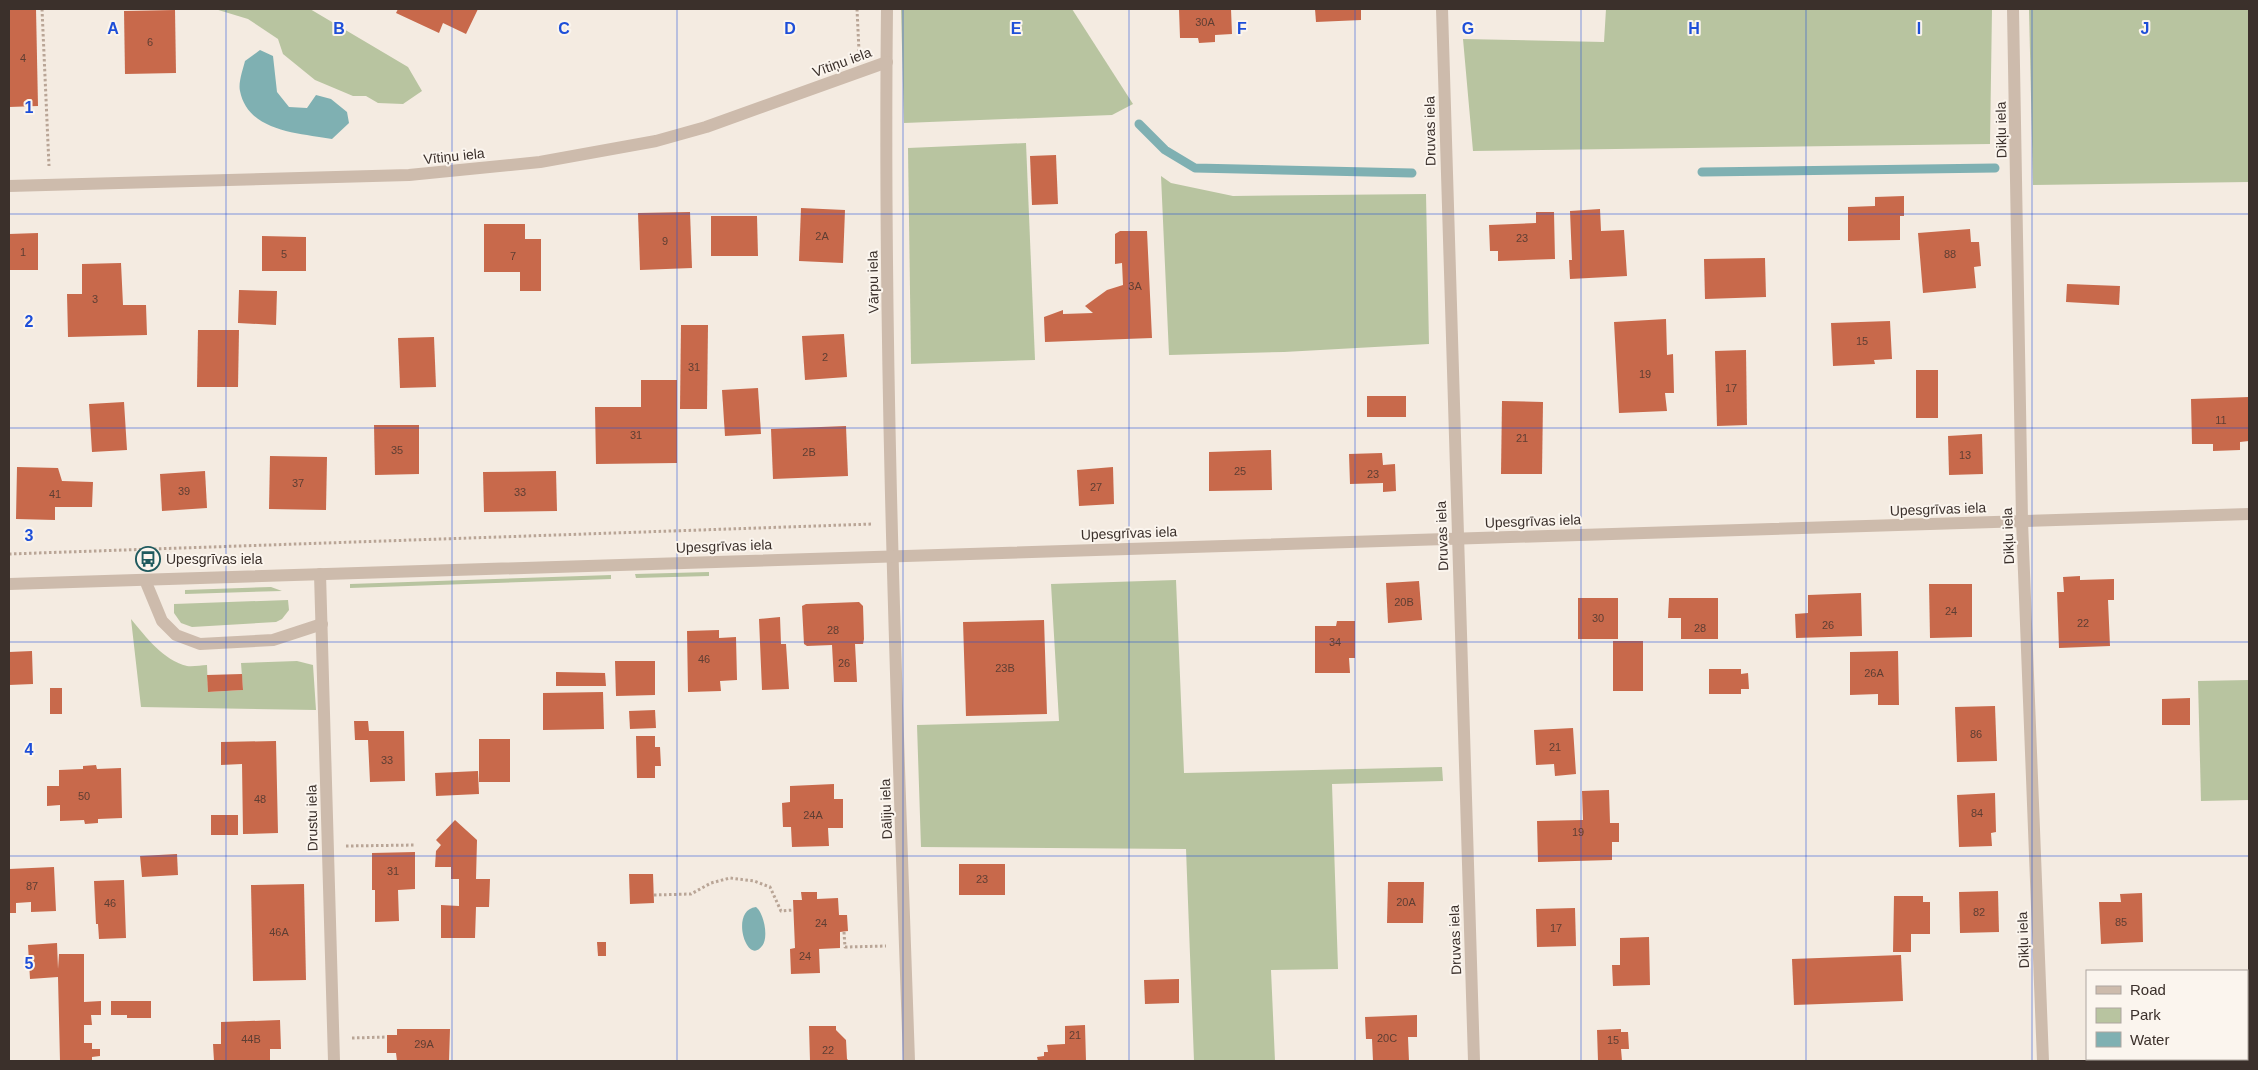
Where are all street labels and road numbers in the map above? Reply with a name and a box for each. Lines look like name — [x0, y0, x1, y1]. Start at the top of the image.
street label: Vītiņu iela — [810, 44, 874, 80]
street label: Druvas iela — [1421, 96, 1439, 166]
street label: Dikļu iela — [1993, 101, 2009, 159]
street label: Vītiņu iela — [423, 145, 486, 167]
street label: Vārpu iela — [864, 250, 882, 314]
street label: Upesgrīvas iela — [1890, 499, 1987, 519]
street label: Druvas iela — [1433, 501, 1451, 571]
street label: Dikļu iela — [1999, 507, 2017, 565]
street label: Upesgrīvas iela — [1485, 511, 1582, 531]
street label: Upesgrīvas iela — [1081, 523, 1178, 543]
street label: Upesgrīvas iela — [676, 536, 773, 556]
street label: Dāliju iela — [877, 778, 895, 840]
street label: Drustu iela — [303, 784, 321, 852]
street label: Druvas iela — [1446, 905, 1464, 975]
street label: Dikļu iela — [2014, 911, 2032, 969]

